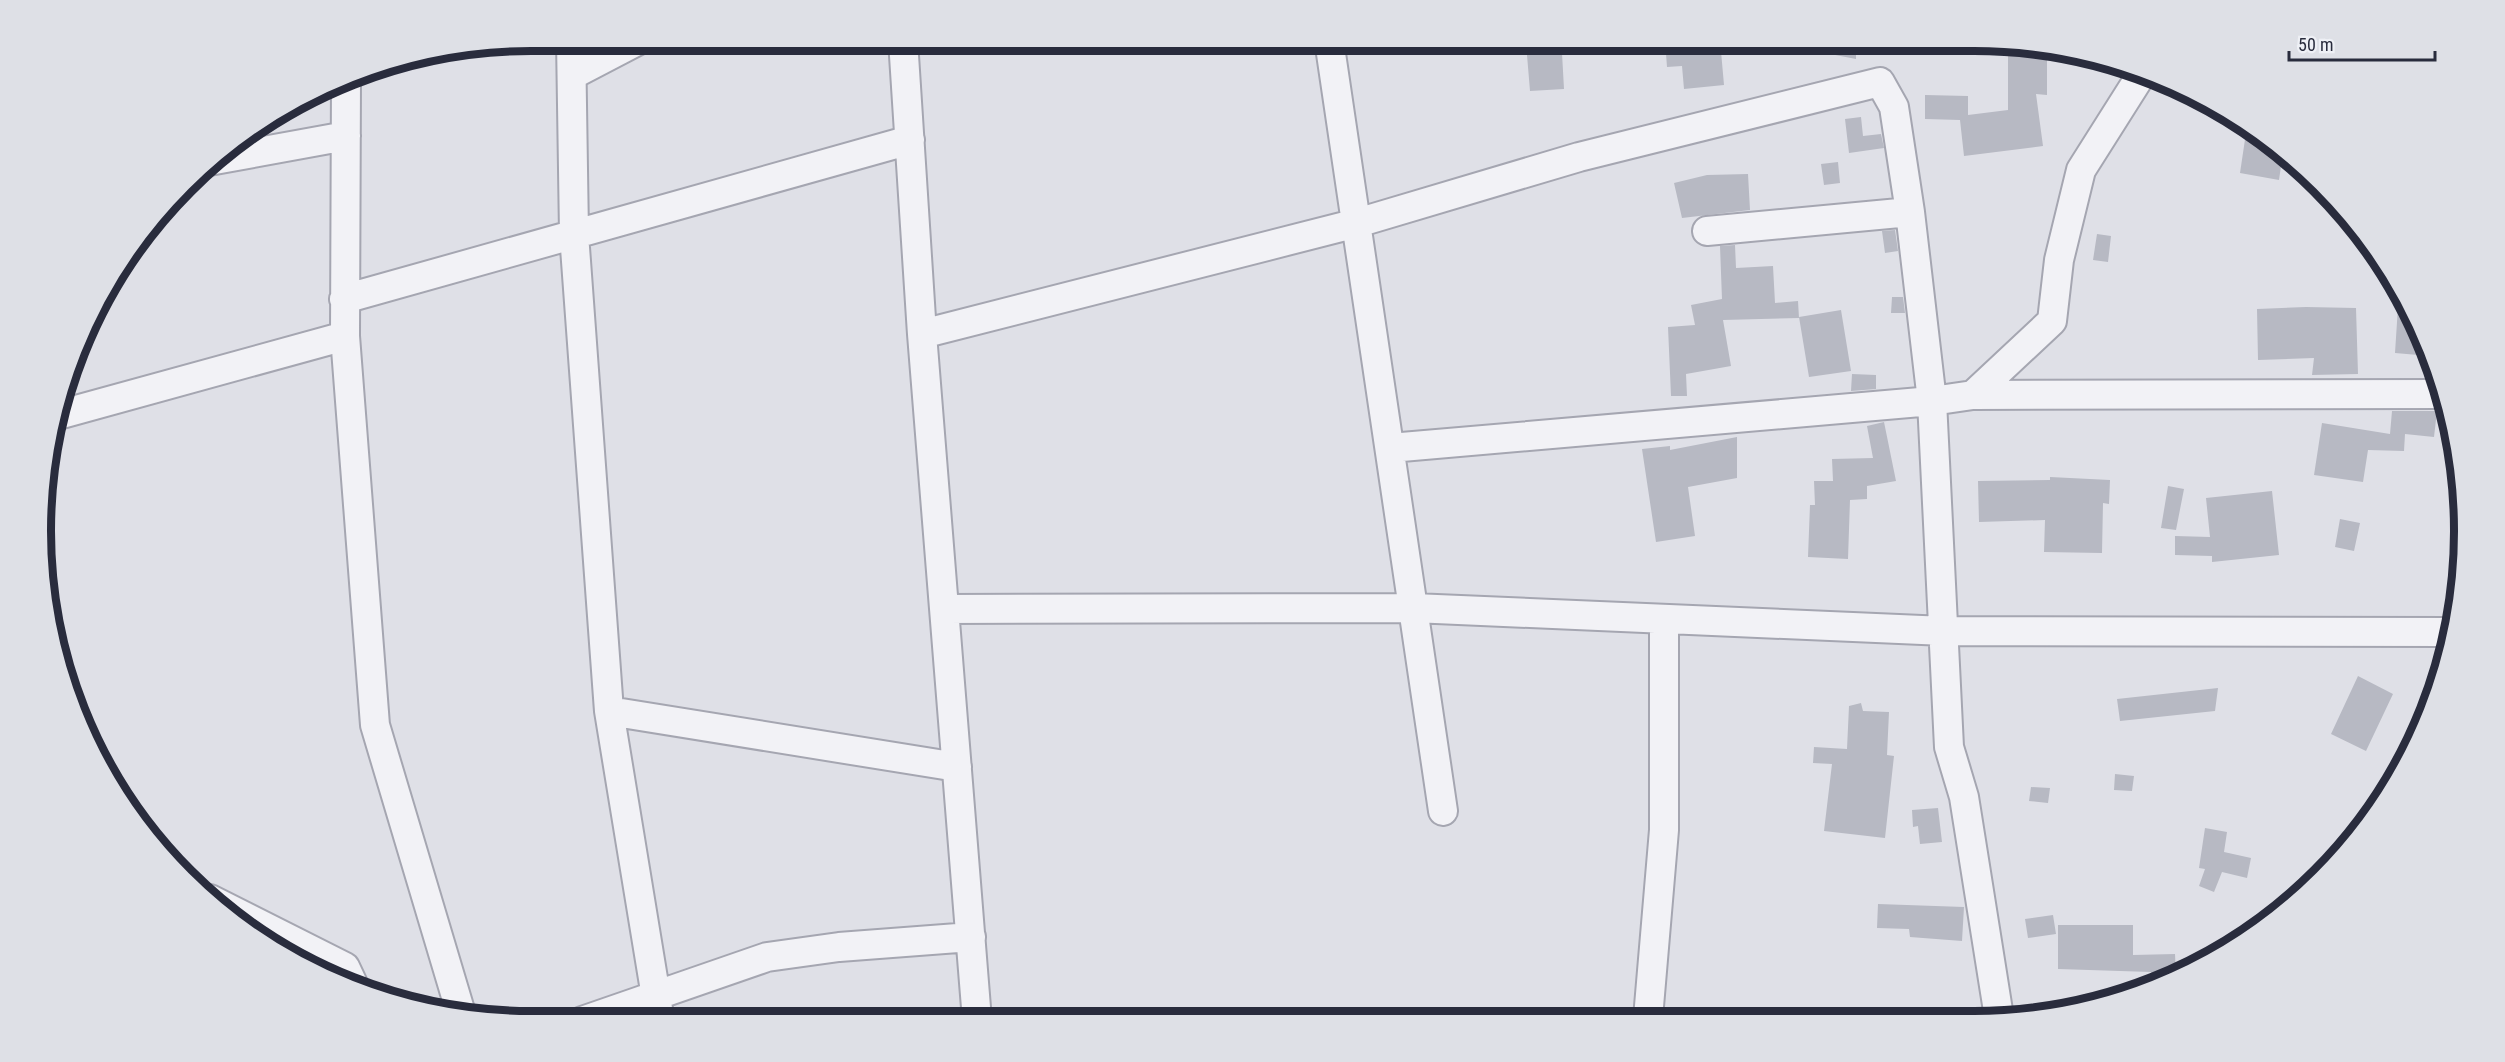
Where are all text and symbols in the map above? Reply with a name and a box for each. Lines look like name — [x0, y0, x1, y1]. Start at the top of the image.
scale bar — [2289, 24, 2434, 62]
text: 50 m — [2298, 34, 2333, 55]

